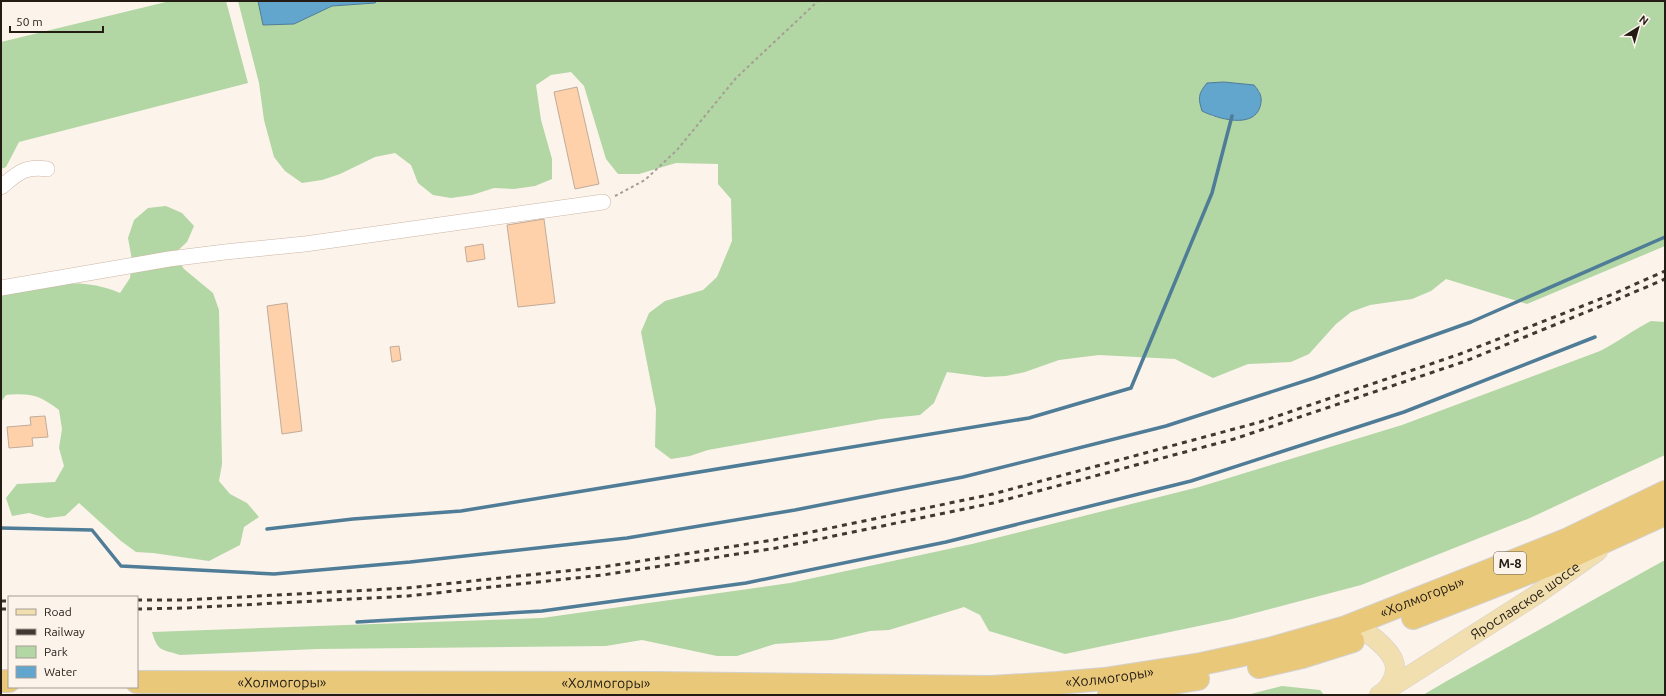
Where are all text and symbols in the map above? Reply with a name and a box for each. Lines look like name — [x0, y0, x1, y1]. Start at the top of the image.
scale bar — [10, 8, 103, 34]
north arrow — [1618, 8, 1658, 48]
text: N — [1637, 13, 1651, 27]
text: 50 m — [16, 15, 43, 28]
road number: М-8 — [1494, 552, 1526, 574]
street label: Ярославское шоссе — [1467, 558, 1583, 643]
street label: «Холмогоры» — [1378, 573, 1467, 621]
legend — [8, 596, 138, 688]
text: Road — [44, 605, 72, 618]
text: Railway — [44, 625, 85, 638]
text: Park — [44, 645, 68, 658]
street label: «Холмогоры» — [1065, 663, 1155, 690]
text: Water — [44, 665, 77, 678]
street label: «Холмогоры» — [238, 674, 327, 690]
street label: «Холмогоры» — [562, 675, 651, 691]

